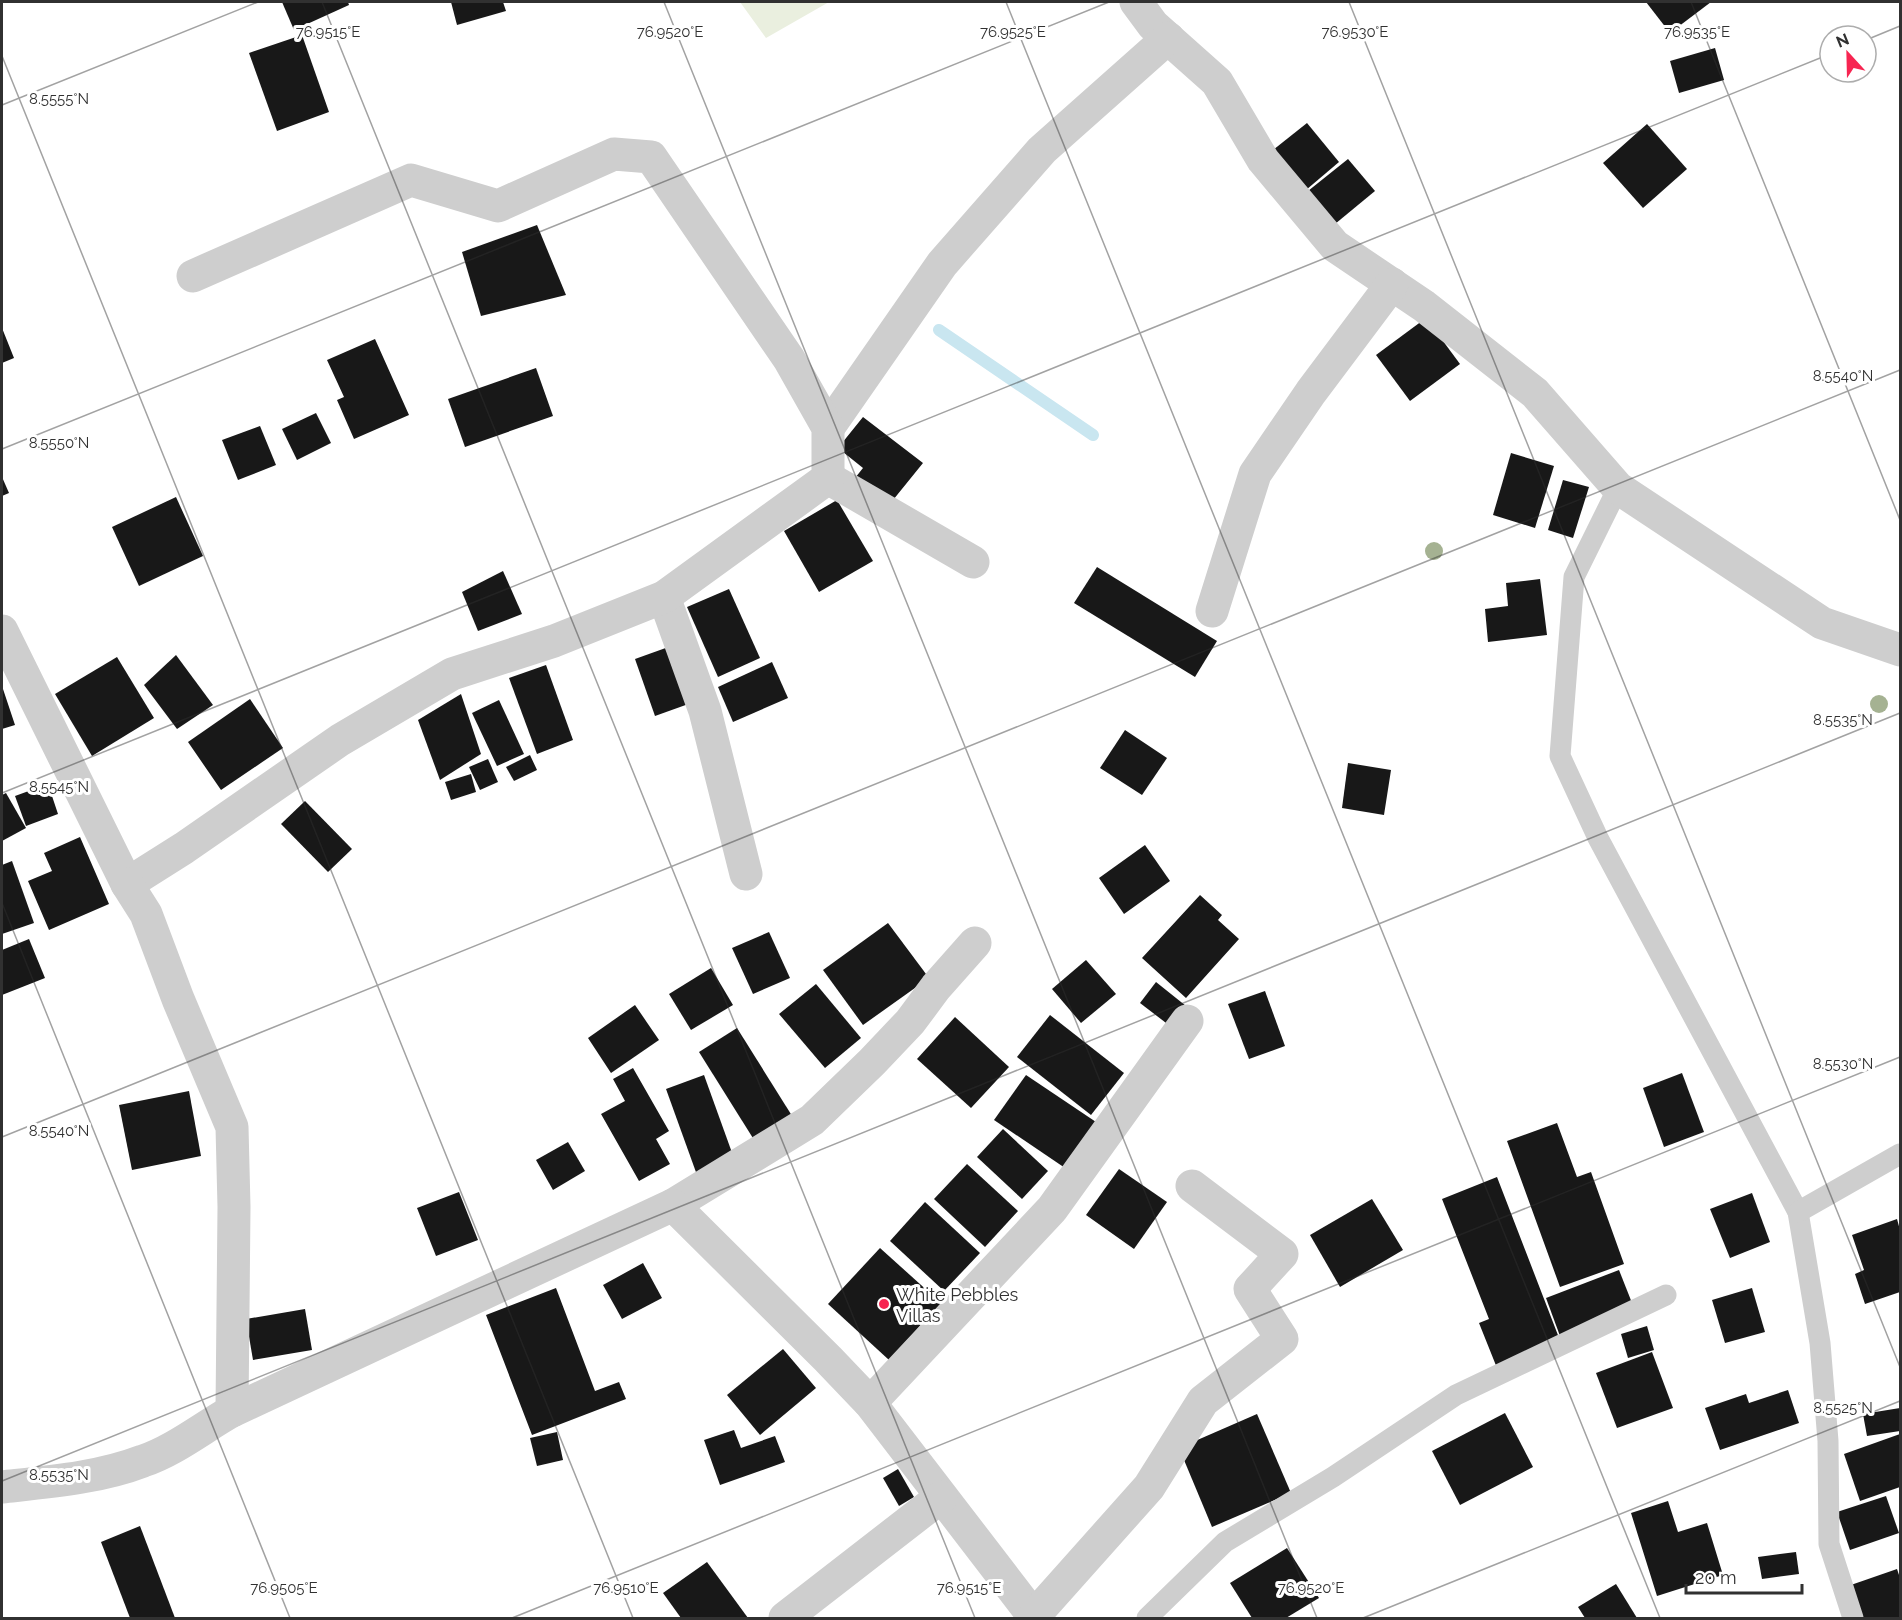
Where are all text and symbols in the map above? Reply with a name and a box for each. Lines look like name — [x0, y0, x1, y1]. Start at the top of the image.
text: 76.9515°E — [296, 23, 360, 41]
text: 76.9520°E — [637, 23, 703, 41]
text: 76.9525°E — [980, 23, 1046, 41]
text: 76.9530°E — [1322, 23, 1388, 41]
text: 76.9535°E — [1664, 23, 1730, 41]
north arrow — [1818, 24, 1878, 84]
text: N — [1833, 29, 1852, 52]
text: 8.5555°N — [29, 90, 89, 108]
text: 8.5540°N — [1813, 367, 1873, 385]
text: 8.5550°N — [29, 434, 89, 452]
text: 8.5535°N — [1813, 711, 1873, 729]
text: 8.5545°N — [29, 778, 89, 796]
text: 8.5530°N — [1813, 1055, 1873, 1073]
text: 8.5540°N — [29, 1122, 89, 1140]
place label: White Pebbles Villas — [896, 1284, 1019, 1326]
marker: White Pebbles Villas — [877, 1297, 891, 1311]
text: 8.5525°N — [1813, 1399, 1873, 1417]
text: 8.5535°N — [29, 1466, 89, 1484]
scale bar — [1686, 1557, 1802, 1595]
text: 20 m — [1695, 1567, 1737, 1588]
text: 76.9505°E — [250, 1579, 318, 1597]
text: 76.9510°E — [593, 1579, 659, 1597]
text: 76.9515°E — [937, 1579, 1001, 1597]
text: 76.9520°E — [1278, 1579, 1344, 1597]

